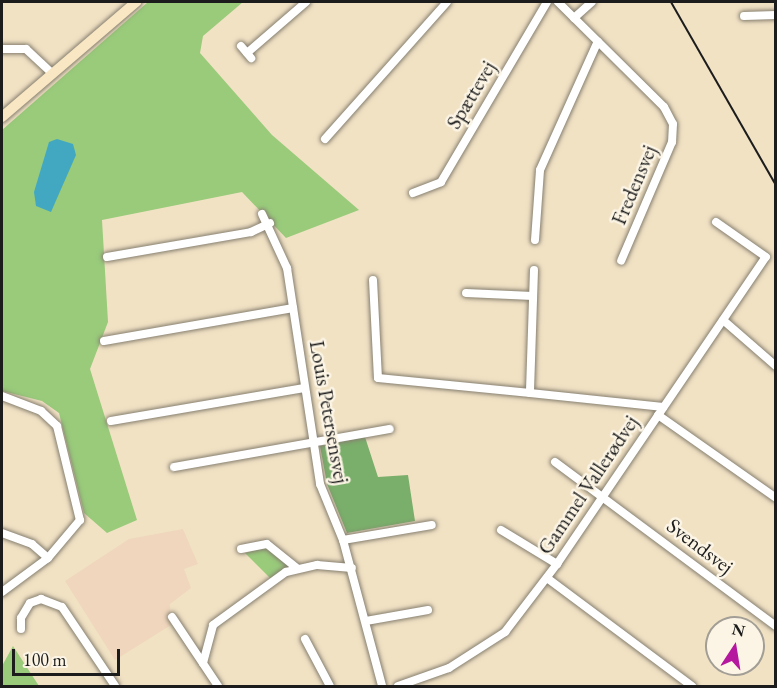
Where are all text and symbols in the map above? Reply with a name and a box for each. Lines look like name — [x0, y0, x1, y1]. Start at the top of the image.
street label: Spættevej — [441, 56, 501, 134]
street label: Fredensvej — [606, 141, 662, 229]
street label: Louis Petersensvej — [304, 338, 354, 486]
street label: Gammel Vallerødvej — [532, 411, 644, 559]
street label: Svendsvej — [662, 513, 738, 579]
north arrow — [705, 616, 765, 676]
text: N — [730, 618, 747, 641]
scale bar — [15, 637, 123, 675]
text: 100 m — [23, 648, 67, 671]

